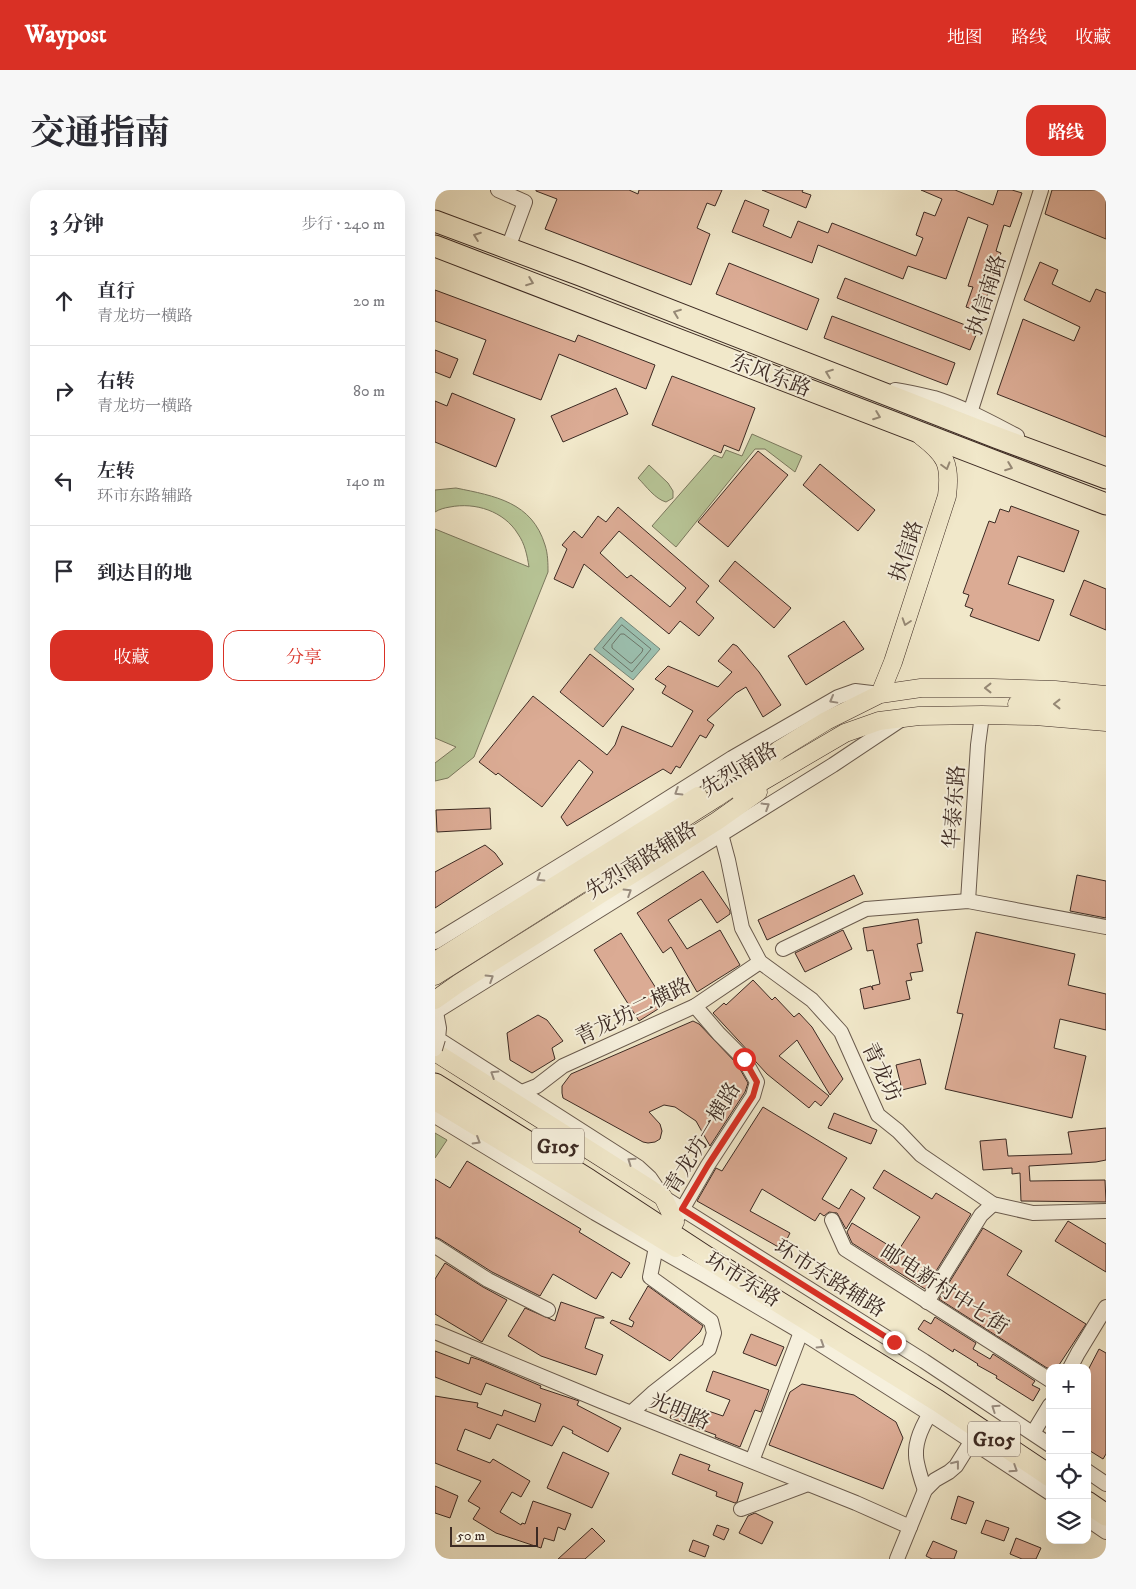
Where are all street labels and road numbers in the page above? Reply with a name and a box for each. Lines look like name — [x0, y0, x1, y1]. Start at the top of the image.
street label: 执信南路 — [962, 251, 1012, 339]
street label: 东风东路 — [727, 349, 815, 403]
street label: 执信路 — [885, 517, 929, 585]
street label: 先烈南路 — [697, 737, 782, 803]
street label: 华泰东路 — [939, 764, 971, 850]
street label: 先烈南路辅路 — [581, 816, 702, 905]
street label: 青龙坊二横路 — [571, 973, 696, 1051]
street label: 青龙坊 — [856, 1038, 907, 1106]
street label: 青龙坊一横路 — [659, 1078, 746, 1199]
road number: G105 — [532, 1128, 584, 1164]
street label: 环市东路辅路 — [769, 1234, 890, 1323]
street label: 邮电新村中七街 — [876, 1239, 1013, 1341]
street label: 环市东路 — [700, 1247, 785, 1313]
street label: 光明路 — [646, 1388, 714, 1436]
road number: G105 — [968, 1422, 1020, 1456]

